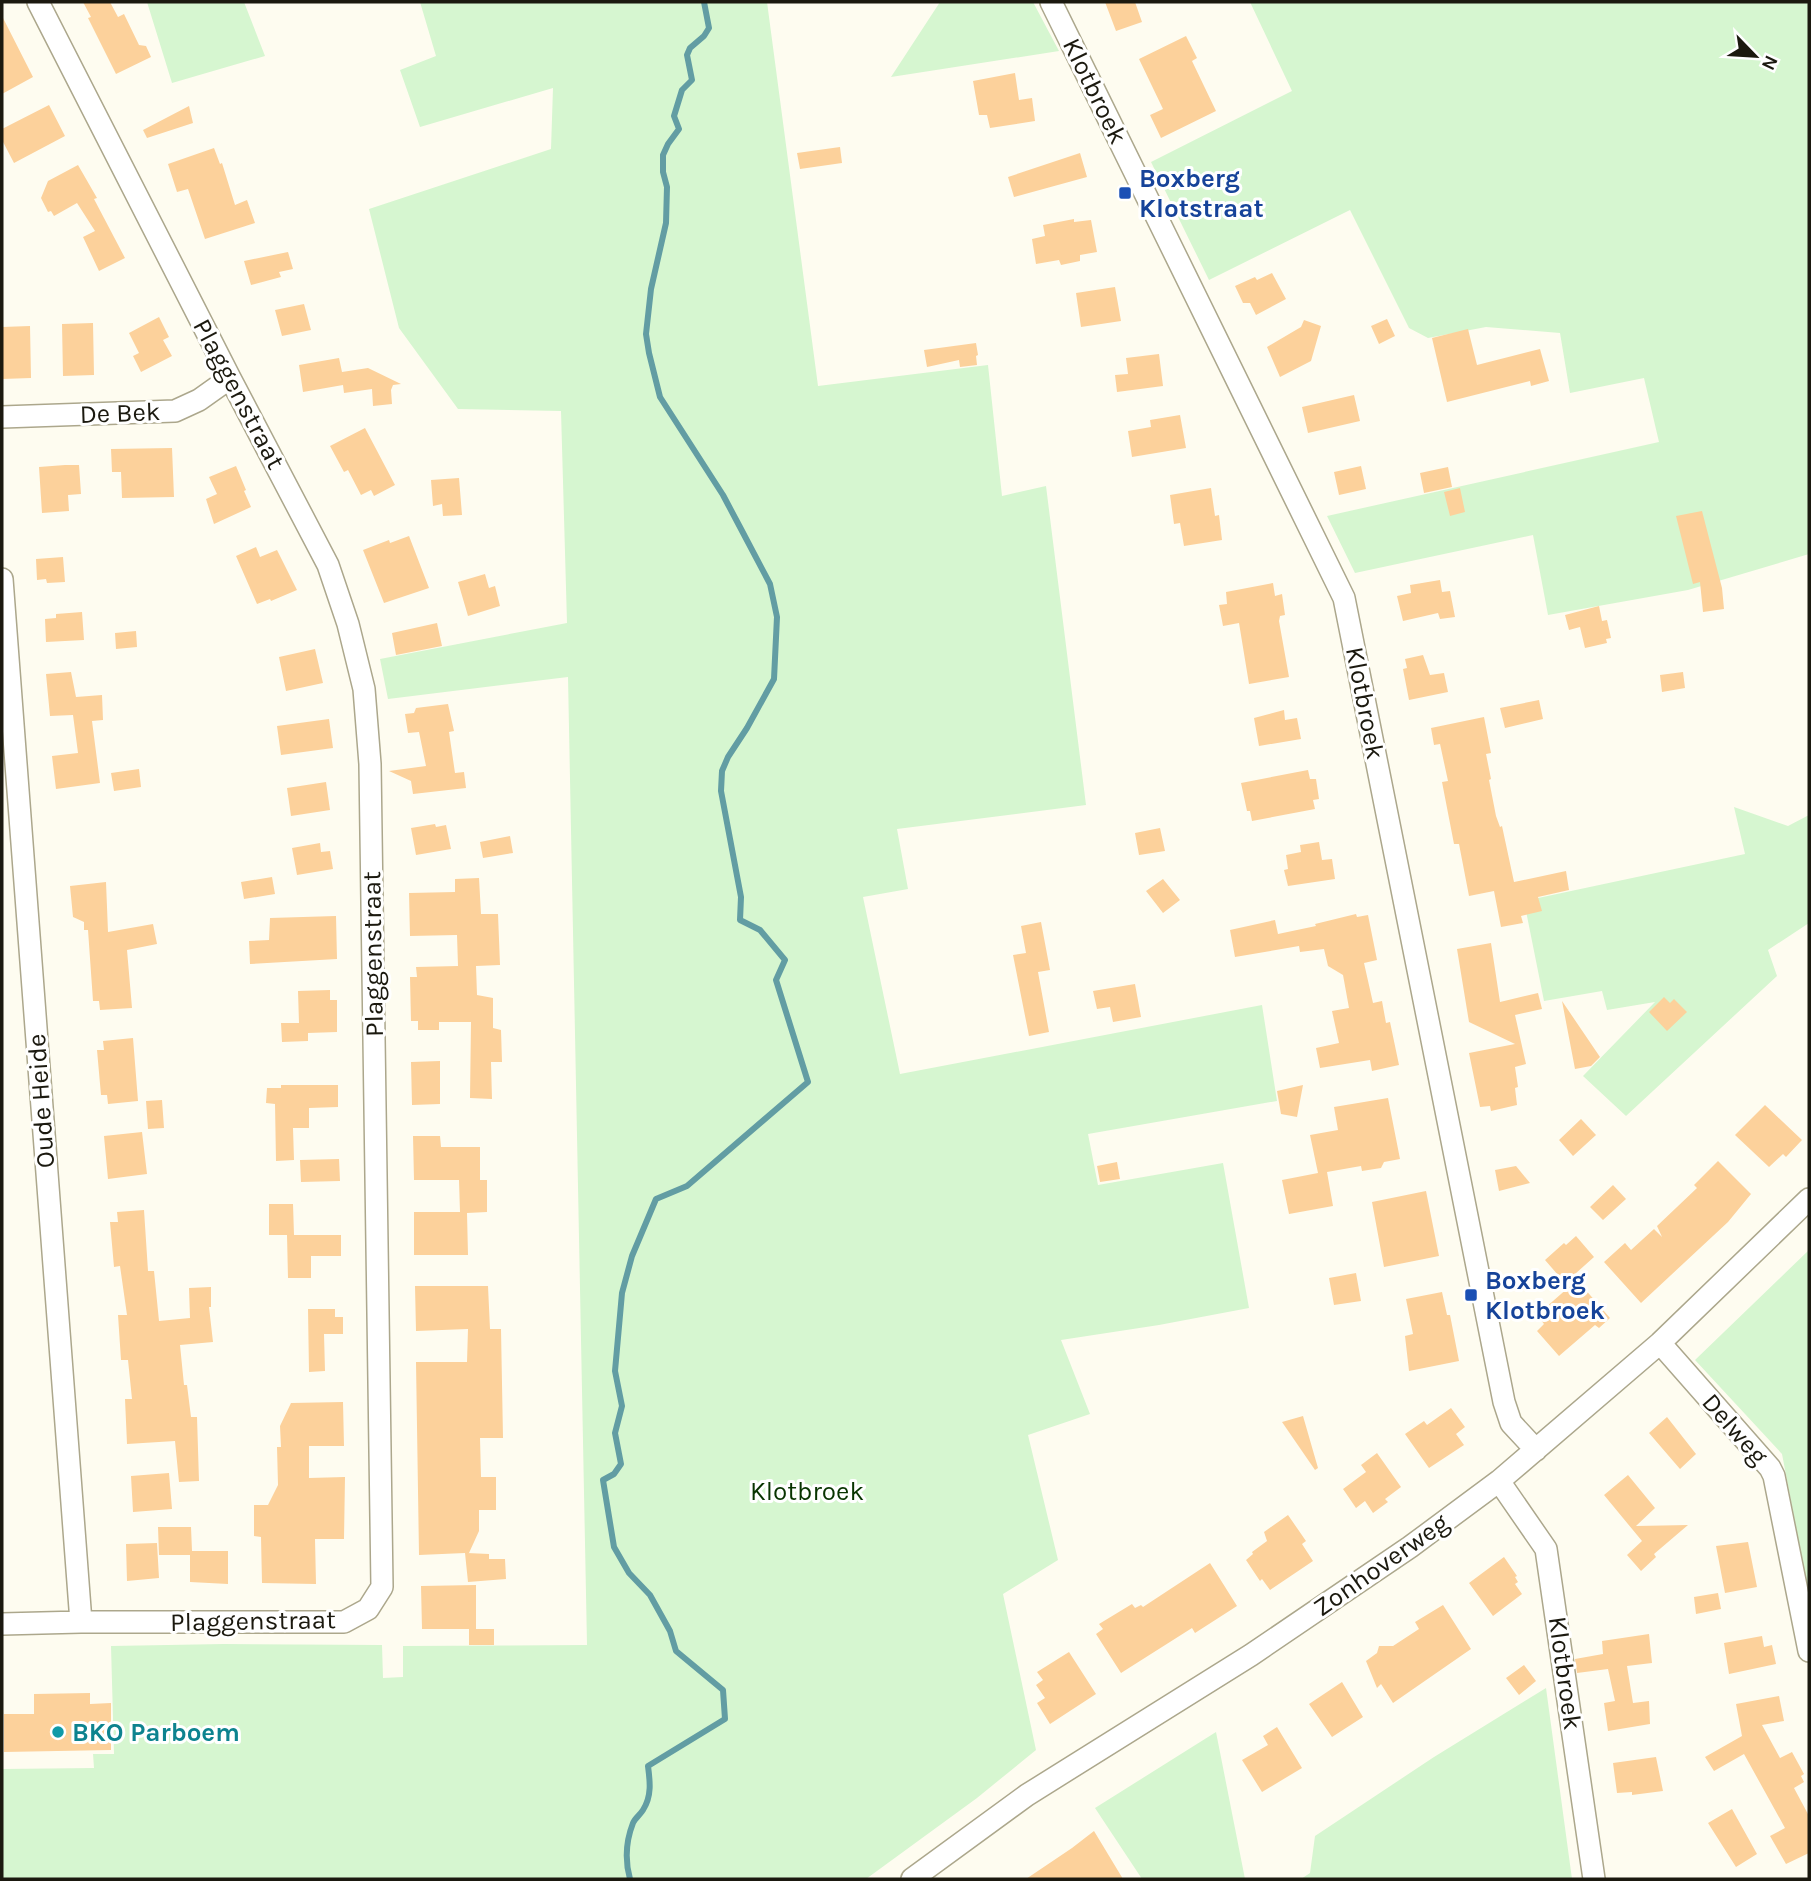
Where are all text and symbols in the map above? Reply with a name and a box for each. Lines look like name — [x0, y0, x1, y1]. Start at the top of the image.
north arrow — [1720, 21, 1790, 91]
street label: Klotbroek — [1056, 33, 1134, 149]
text: N — [1757, 52, 1782, 74]
place label: Boxberg Klotstraat — [1139, 163, 1264, 224]
marker: Boxberg Klotstraat — [1117, 185, 1133, 201]
street label: Plaggenstraat — [186, 314, 292, 475]
street label: De Bek — [79, 396, 161, 430]
street label: Klotbroek — [1339, 644, 1391, 762]
street label: Plaggenstraat — [356, 871, 390, 1037]
street label: Oude Heide — [21, 1033, 61, 1169]
place label: Boxberg Klotbroek — [1485, 1265, 1605, 1326]
marker: Boxberg Klotbroek — [1463, 1287, 1479, 1303]
street label: Delweg — [1696, 1387, 1775, 1471]
park label: Klotbroek — [750, 1476, 864, 1507]
street label: Zonhoverweg — [1307, 1507, 1455, 1623]
street label: Plaggenstraat — [170, 1604, 336, 1638]
street label: Klotbroek — [1542, 1614, 1588, 1732]
place label: BKO Parboem — [72, 1717, 240, 1748]
marker: BKO Parboem — [50, 1724, 66, 1740]

